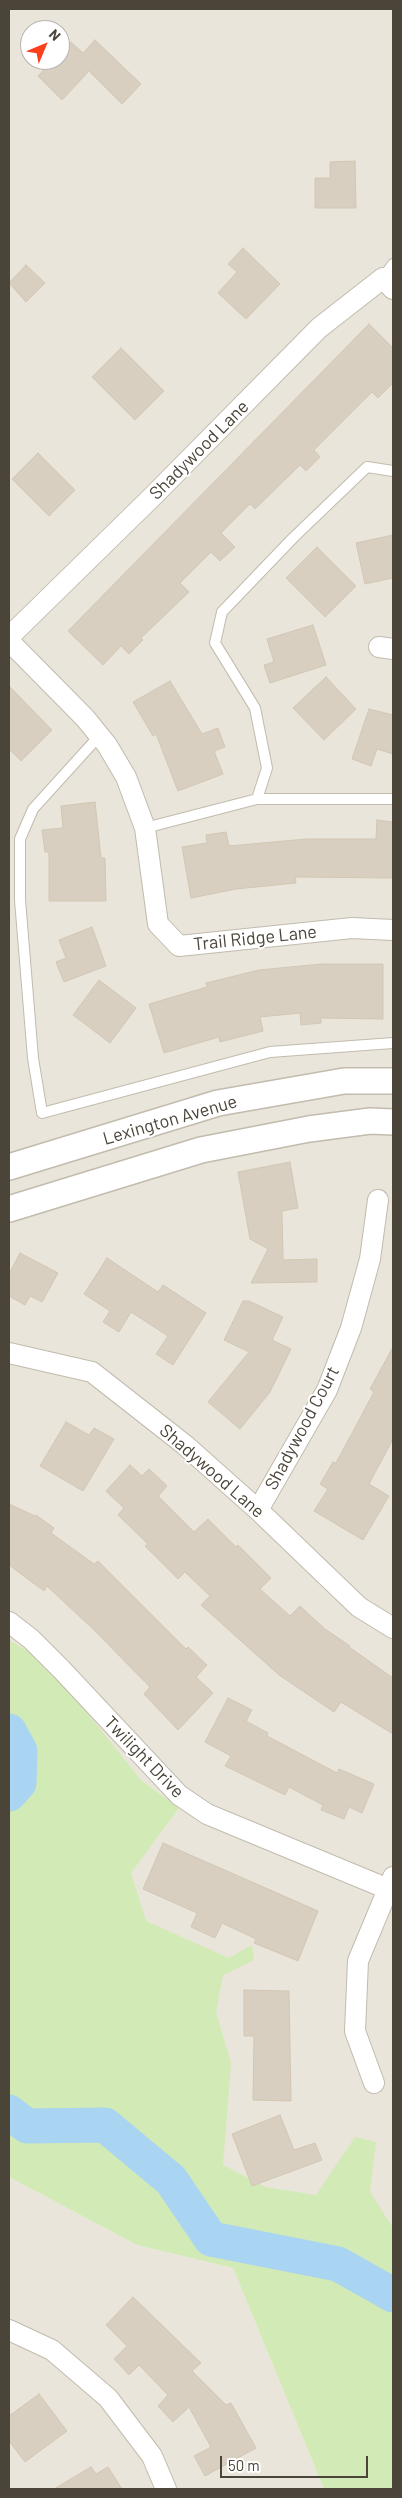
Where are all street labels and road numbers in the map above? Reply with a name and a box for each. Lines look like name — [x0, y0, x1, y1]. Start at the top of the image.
street label: Shadywood Lane — [145, 396, 253, 504]
street label: Trail Ridge Lane — [192, 921, 318, 955]
street label: Lexington Avenue — [100, 1091, 240, 1149]
street label: Shadywood Court — [260, 1362, 344, 1494]
street label: Shadywood Lane — [155, 1420, 269, 1522]
street label: Twilight Drive — [100, 1712, 188, 1802]

